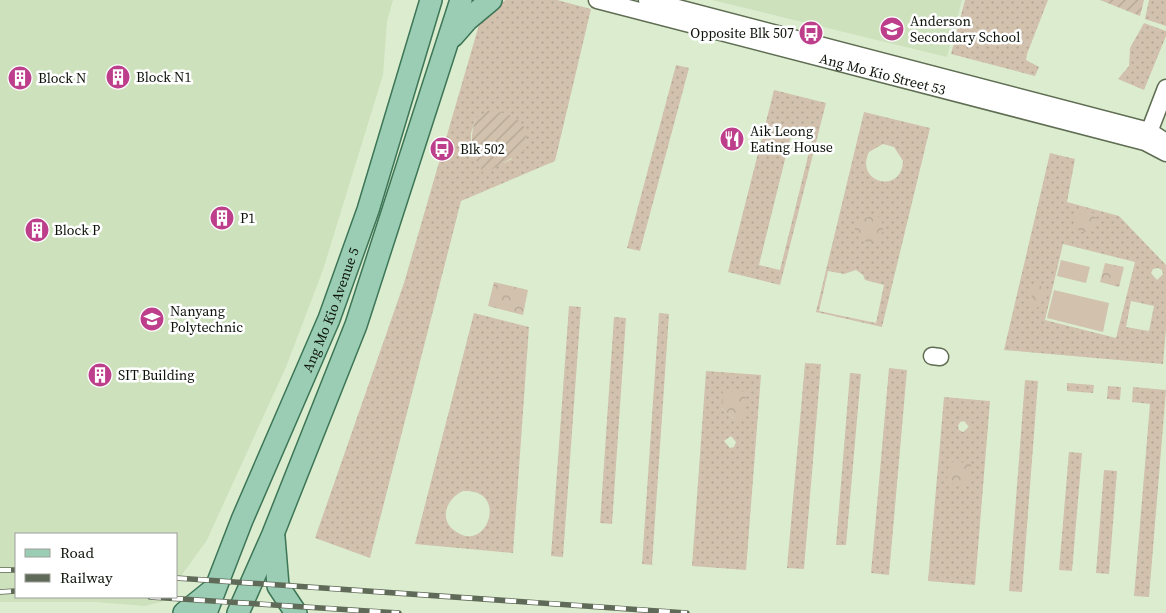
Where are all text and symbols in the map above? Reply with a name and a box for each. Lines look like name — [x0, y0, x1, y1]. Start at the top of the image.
place label: Anderson Secondary School — [910, 11, 1020, 47]
school or university icon: Anderson Secondary School — [879, 16, 905, 42]
bus stop icon: Opposite Blk 507 — [798, 20, 824, 46]
place label: Opposite Blk 507 — [690, 23, 794, 43]
street label: Ang Mo Kio Street 53 — [817, 48, 948, 100]
building icon: Block N1 — [105, 64, 131, 90]
building icon: Block N — [7, 65, 33, 91]
place label: Block N1 — [136, 67, 191, 87]
place label: Block N — [38, 68, 86, 88]
place label: Aik Leong Eating House — [750, 121, 833, 157]
restaurant icon: Aik Leong Eating House — [719, 126, 745, 152]
bus stop icon: Blk 502 — [429, 136, 455, 162]
place label: Blk 502 — [460, 139, 505, 159]
building icon: P1 — [209, 205, 235, 231]
place label: P1 — [240, 208, 255, 228]
building icon: Block P — [24, 217, 50, 243]
place label: Block P — [54, 220, 100, 240]
street label: Ang Mo Kio Avenue 5 — [297, 245, 364, 375]
place label: Nanyang Polytechnic — [170, 301, 243, 337]
school or university icon: Nanyang Polytechnic — [139, 306, 165, 332]
building icon: SIT Building — [87, 362, 113, 388]
place label: SIT Building — [118, 365, 195, 385]
legend — [15, 533, 178, 598]
text: Road — [60, 542, 94, 563]
text: Railway — [60, 567, 113, 588]

